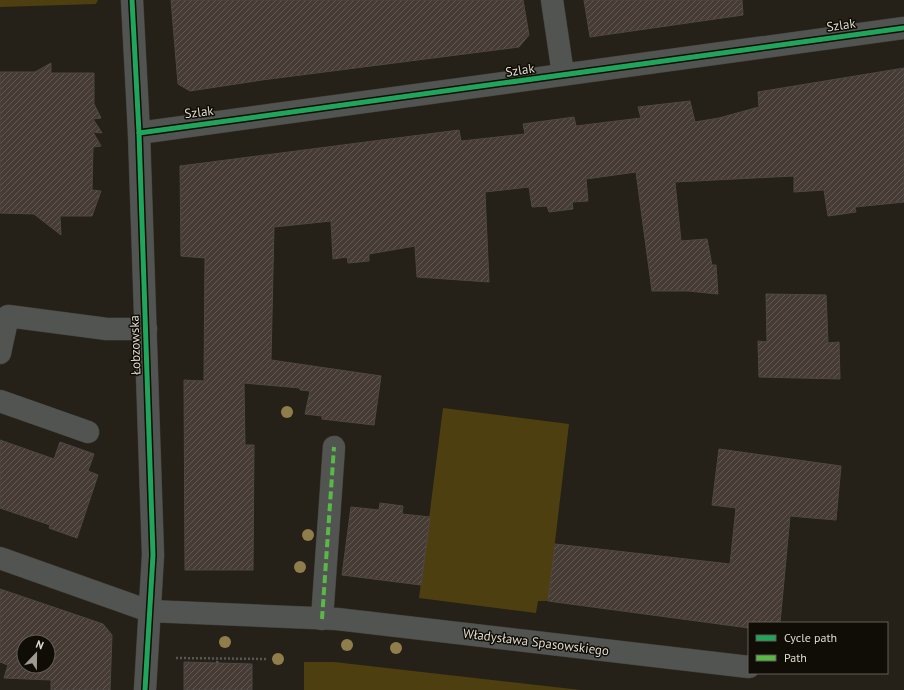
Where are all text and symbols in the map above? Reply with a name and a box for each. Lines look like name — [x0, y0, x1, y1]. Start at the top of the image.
street label: Szlak — [825, 14, 857, 35]
street label: Szlak — [504, 59, 537, 81]
street label: Szlak — [183, 102, 215, 122]
street label: Łobzowska — [125, 315, 145, 375]
legend — [748, 622, 888, 674]
street label: Władysława Spasowskiego — [462, 625, 610, 659]
text: Cycle path — [784, 630, 837, 645]
north arrow — [16, 634, 56, 674]
text: N — [34, 637, 46, 653]
text: Path — [784, 650, 807, 665]

